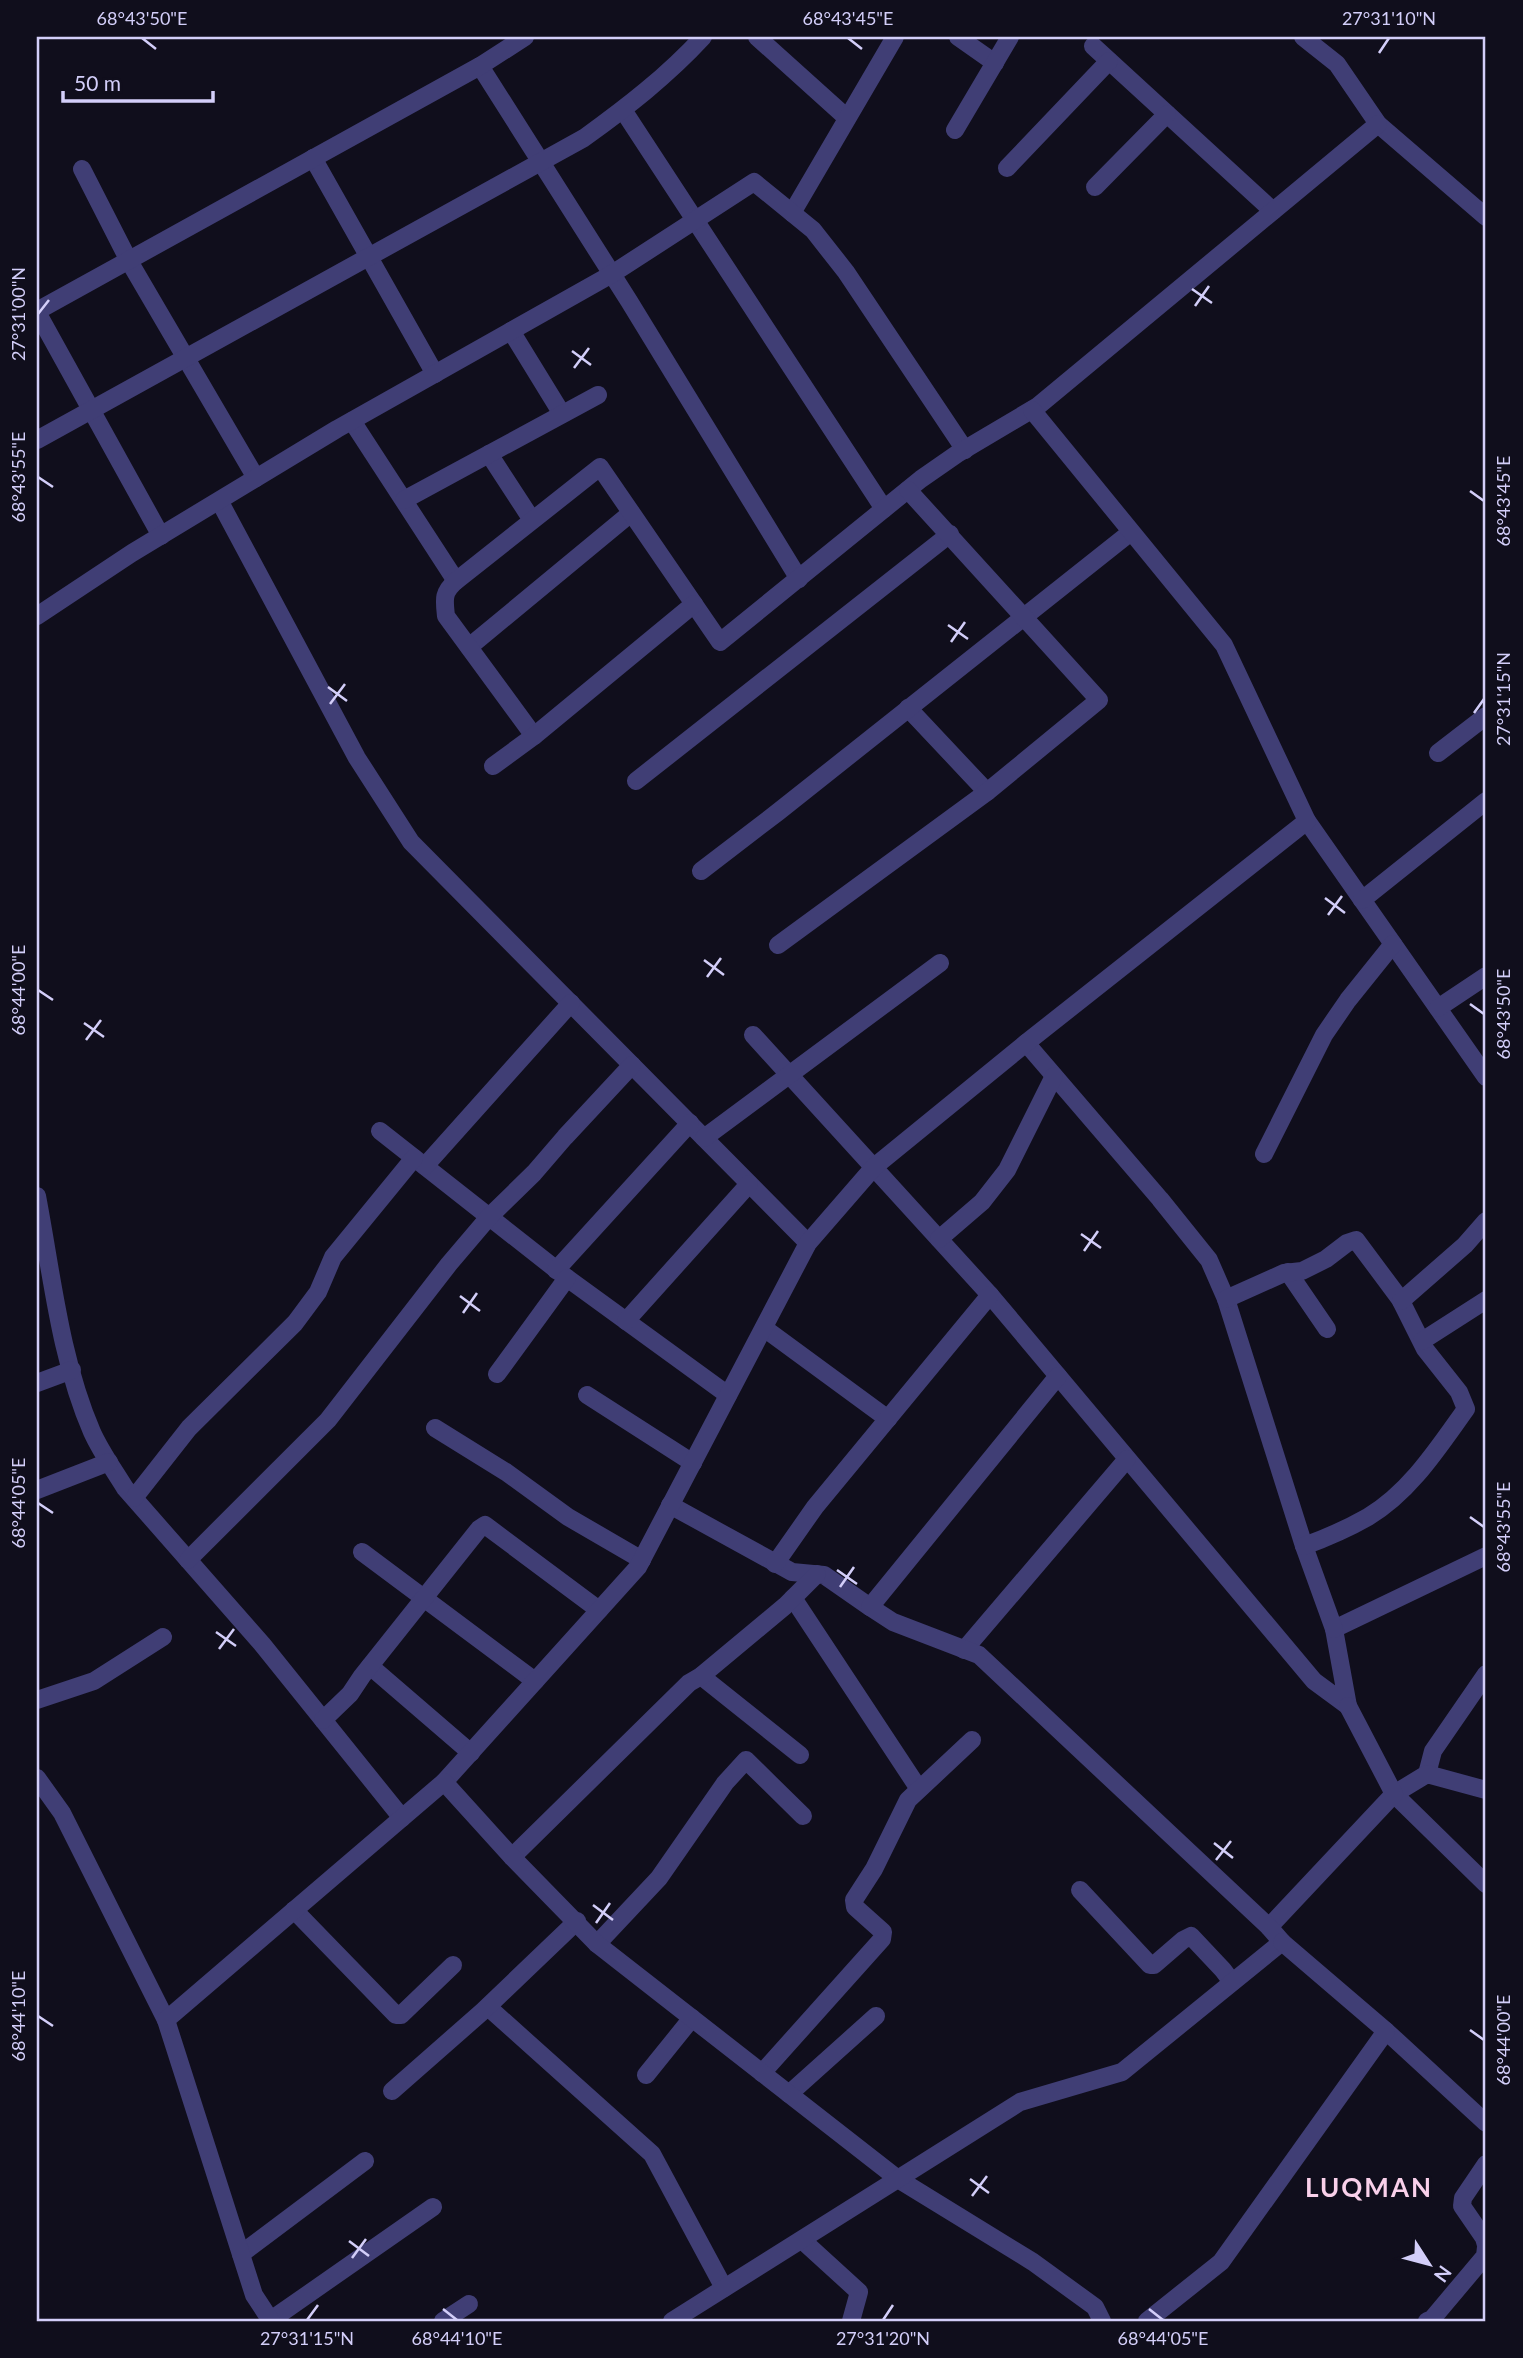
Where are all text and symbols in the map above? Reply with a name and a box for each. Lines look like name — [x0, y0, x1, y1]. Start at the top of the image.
text: 68°43'50"E — [97, 7, 187, 29]
text: 68°43'45"E — [803, 7, 893, 29]
text: 27°31'10"N — [1342, 7, 1436, 29]
scale bar — [63, 60, 214, 104]
text: 50 m — [74, 70, 121, 95]
text: 27°31'00"N — [7, 267, 29, 361]
text: 68°43'55"E — [7, 432, 29, 522]
text: 68°43'45"E — [1492, 456, 1514, 546]
text: 27°31'15"N — [1492, 652, 1514, 746]
text: 68°44'00"E — [7, 945, 29, 1035]
text: 68°43'50"E — [1492, 969, 1514, 1059]
text: 68°44'05"E — [7, 1458, 29, 1548]
text: 68°43'55"E — [1492, 1482, 1514, 1572]
text: 68°44'10"E — [7, 1971, 29, 2061]
text: 68°44'00"E — [1492, 1995, 1514, 2085]
district label: LUQMAN — [1305, 2171, 1433, 2203]
north arrow — [1394, 2228, 1464, 2298]
text: N — [1430, 2262, 1457, 2287]
text: 27°31'15"N — [260, 2327, 354, 2349]
text: 68°44'10"E — [412, 2327, 502, 2349]
text: 27°31'20"N — [836, 2327, 930, 2349]
text: 68°44'05"E — [1118, 2327, 1208, 2349]

